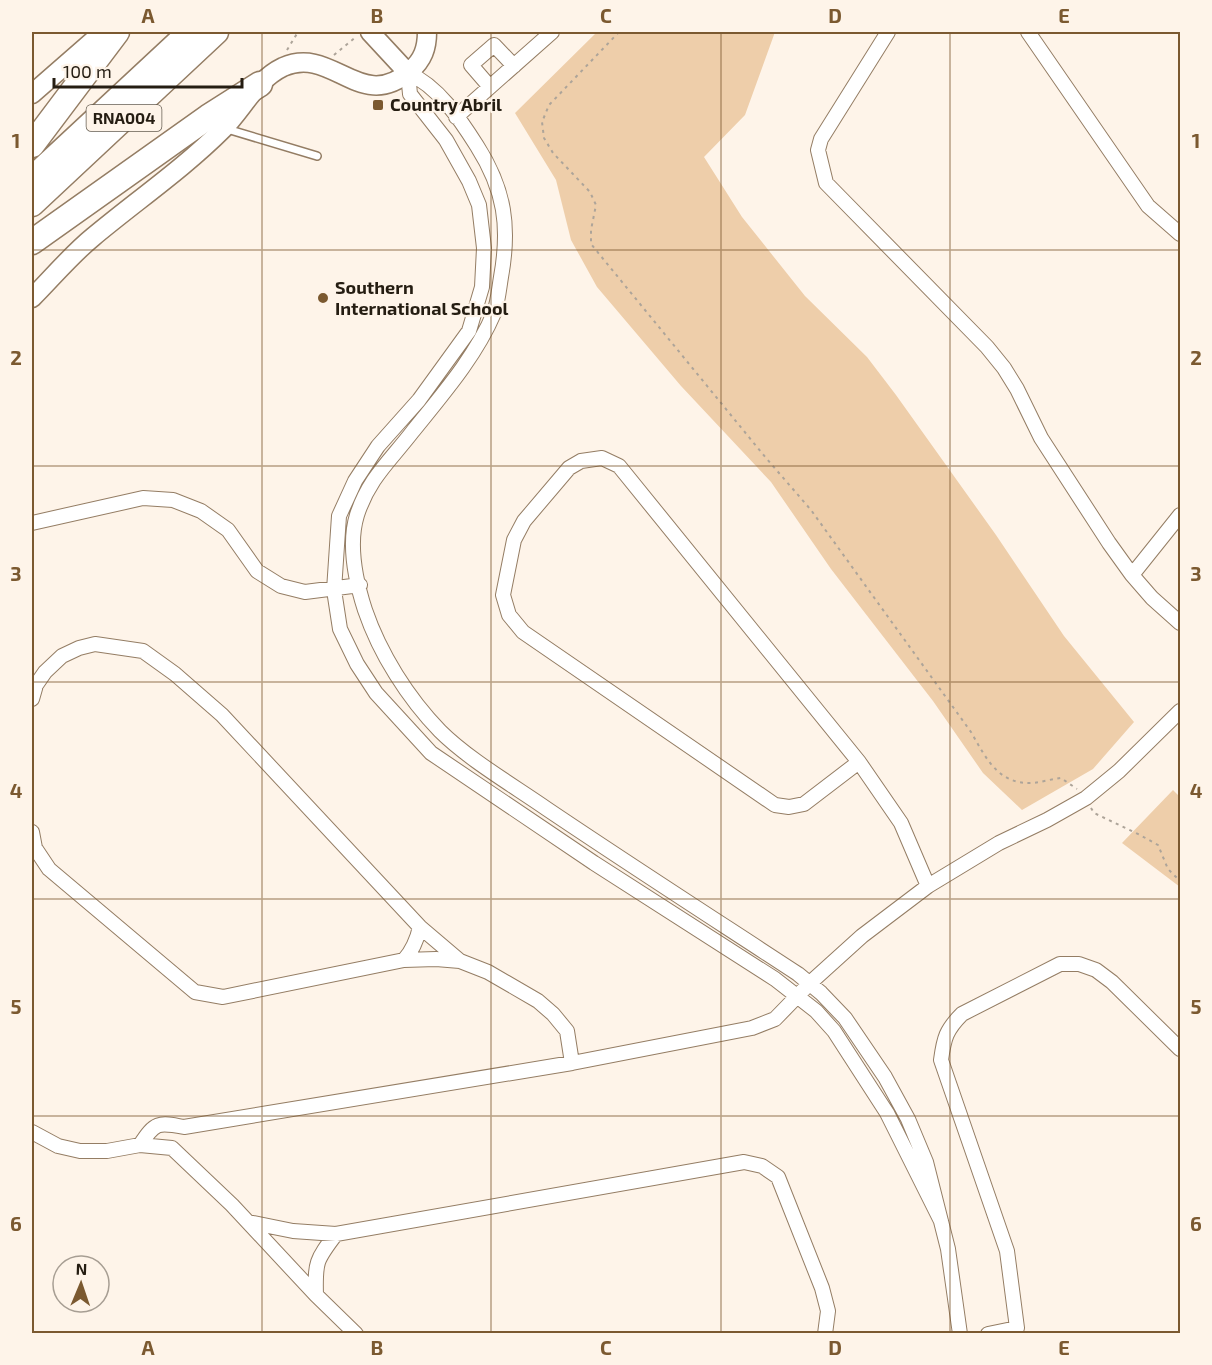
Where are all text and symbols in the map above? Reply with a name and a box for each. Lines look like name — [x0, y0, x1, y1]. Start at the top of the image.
text: A — [141, 3, 155, 27]
text: B — [371, 3, 383, 27]
text: C — [600, 3, 612, 27]
text: D — [828, 3, 842, 27]
text: E — [1058, 3, 1070, 27]
scale bar — [54, 51, 242, 89]
text: 100 m — [63, 60, 112, 82]
place label: Country Abril — [390, 93, 502, 115]
marker: Country Abril — [371, 98, 385, 112]
road number: RNA004 — [86, 105, 162, 131]
text: 1 — [12, 128, 20, 152]
text: 1 — [1192, 128, 1200, 152]
place label: Southern International School — [335, 276, 509, 319]
marker: Southern International School — [316, 291, 330, 305]
text: 2 — [10, 345, 22, 369]
text: 2 — [1190, 345, 1202, 369]
text: 3 — [10, 561, 22, 585]
text: 3 — [1190, 561, 1202, 585]
text: 4 — [10, 778, 23, 802]
text: 4 — [1190, 778, 1203, 802]
text: 5 — [10, 994, 22, 1018]
text: 5 — [1190, 994, 1202, 1018]
text: 6 — [10, 1211, 22, 1235]
text: 6 — [1190, 1211, 1202, 1235]
north arrow — [51, 1254, 111, 1314]
text: N — [75, 1259, 88, 1278]
text: A — [141, 1335, 155, 1359]
text: B — [371, 1335, 383, 1359]
text: C — [600, 1335, 612, 1359]
text: D — [828, 1335, 842, 1359]
text: E — [1058, 1335, 1070, 1359]

